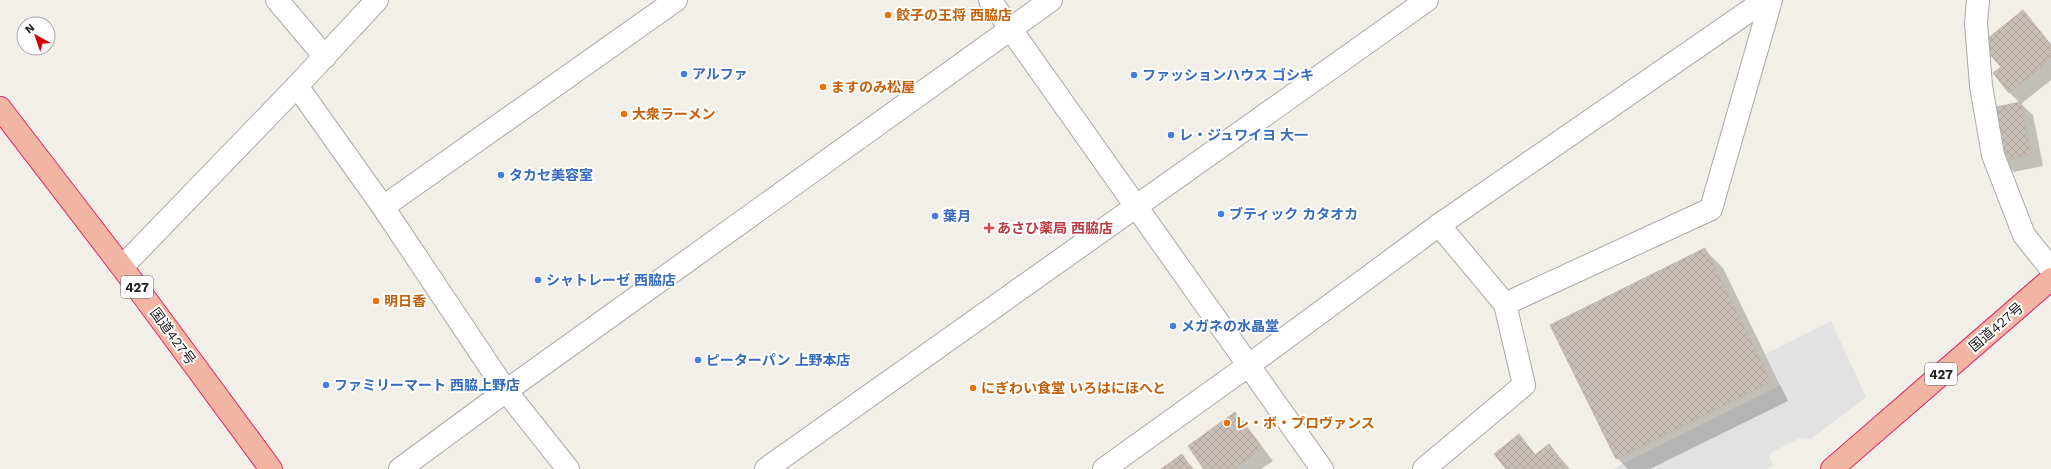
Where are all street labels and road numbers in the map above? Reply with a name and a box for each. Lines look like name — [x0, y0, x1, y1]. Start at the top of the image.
road number: 427 — [121, 276, 153, 298]
street label: 国道427号 — [1966, 299, 2026, 355]
street label: 国道427号 — [147, 304, 199, 368]
road number: 427 — [1925, 363, 1957, 385]

